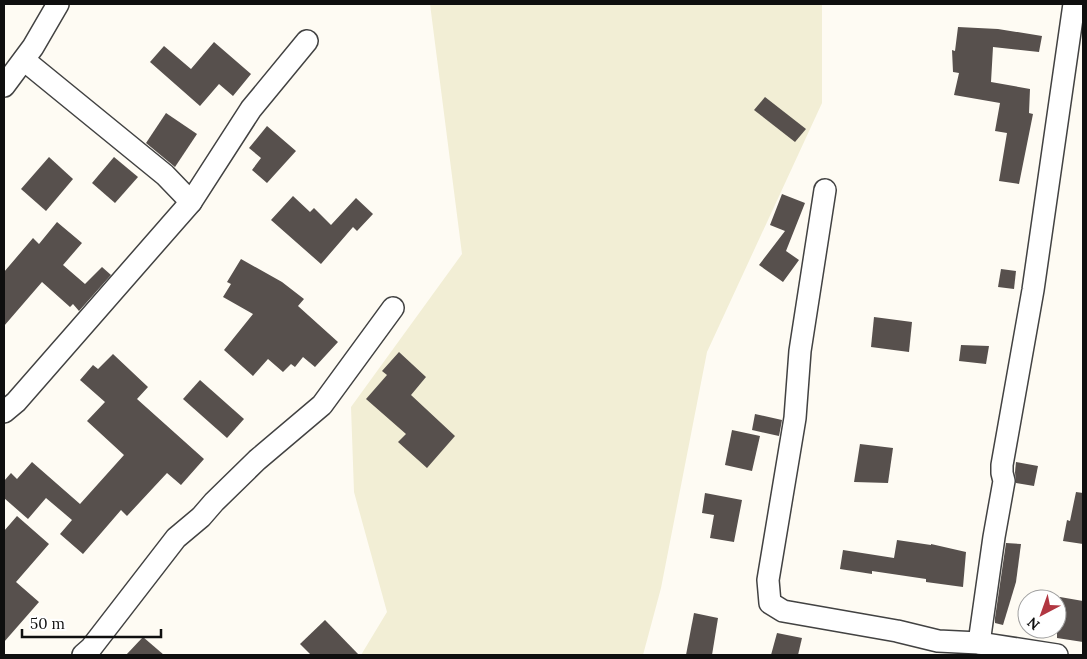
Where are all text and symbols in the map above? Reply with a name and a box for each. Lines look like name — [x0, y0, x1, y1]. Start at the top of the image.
north arrow — [1017, 589, 1067, 639]
scale bar — [22, 606, 161, 638]
text: N — [1023, 613, 1043, 634]
text: 50 m — [30, 614, 65, 633]

